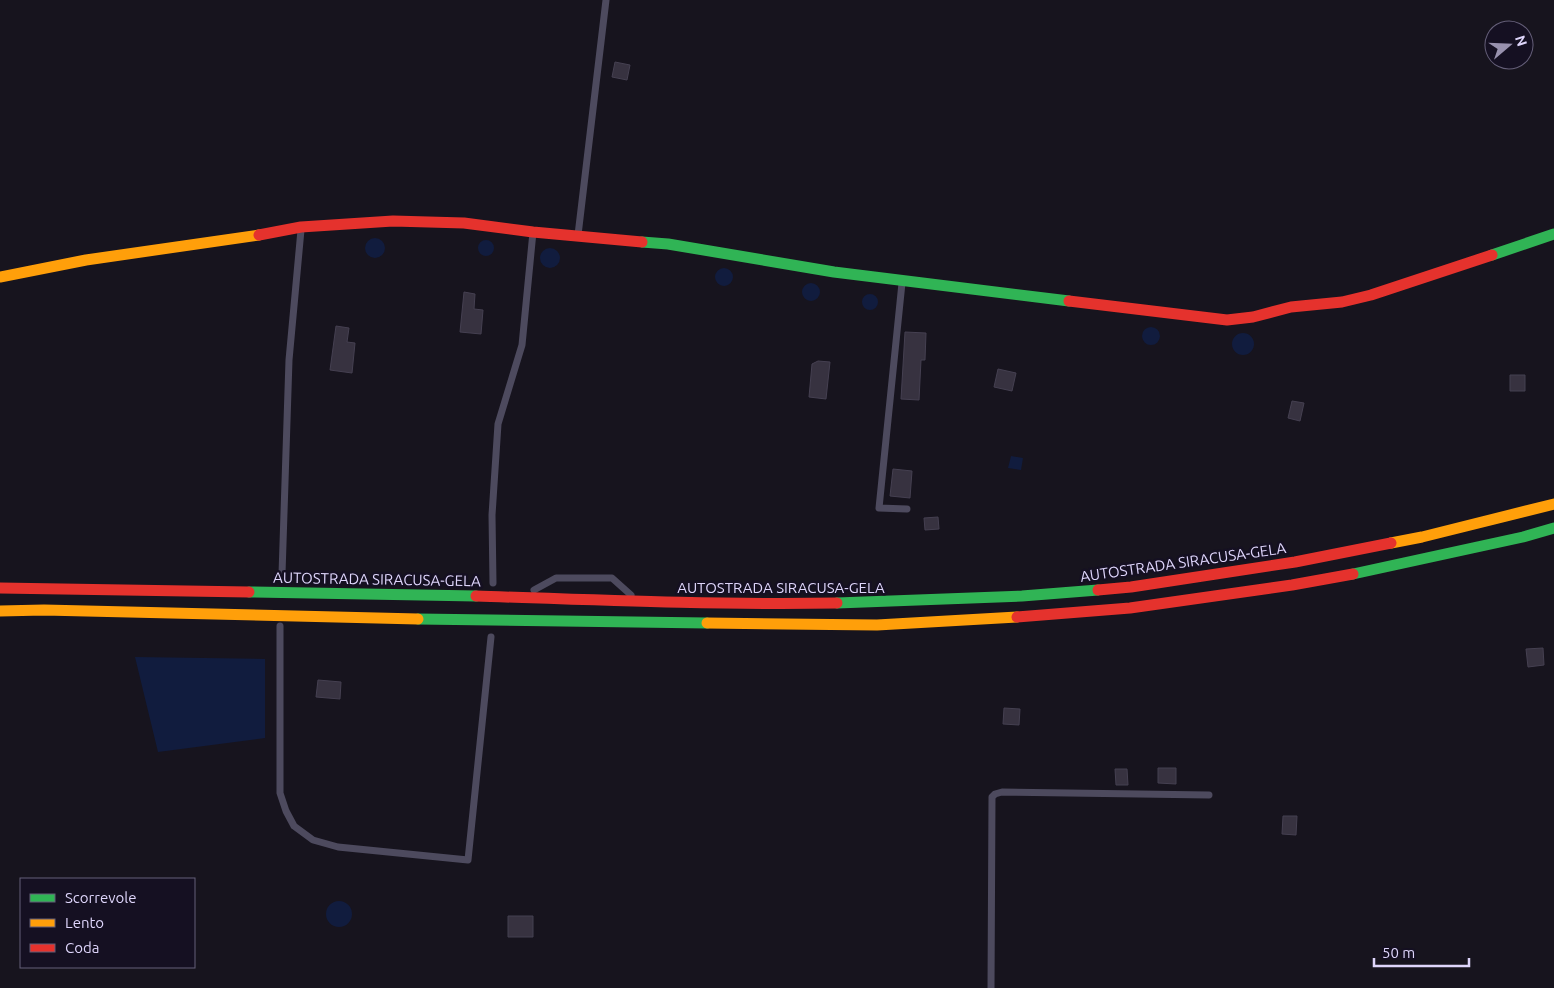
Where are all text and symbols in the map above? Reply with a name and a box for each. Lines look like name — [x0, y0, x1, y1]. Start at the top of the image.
north arrow — [1484, 20, 1534, 70]
text: N — [1512, 33, 1531, 48]
street label: AUTOSTRADA SIRACUSA-GELA — [1079, 539, 1287, 585]
street label: AUTOSTRADA SIRACUSA-GELA — [273, 569, 481, 589]
street label: AUTOSTRADA SIRACUSA-GELA — [677, 579, 885, 596]
legend — [20, 878, 195, 968]
text: Scorrevole — [65, 889, 136, 906]
text: Lento — [65, 914, 104, 931]
scale bar — [1374, 936, 1469, 968]
text: Coda — [65, 939, 99, 956]
text: 50 m — [1382, 944, 1415, 961]

